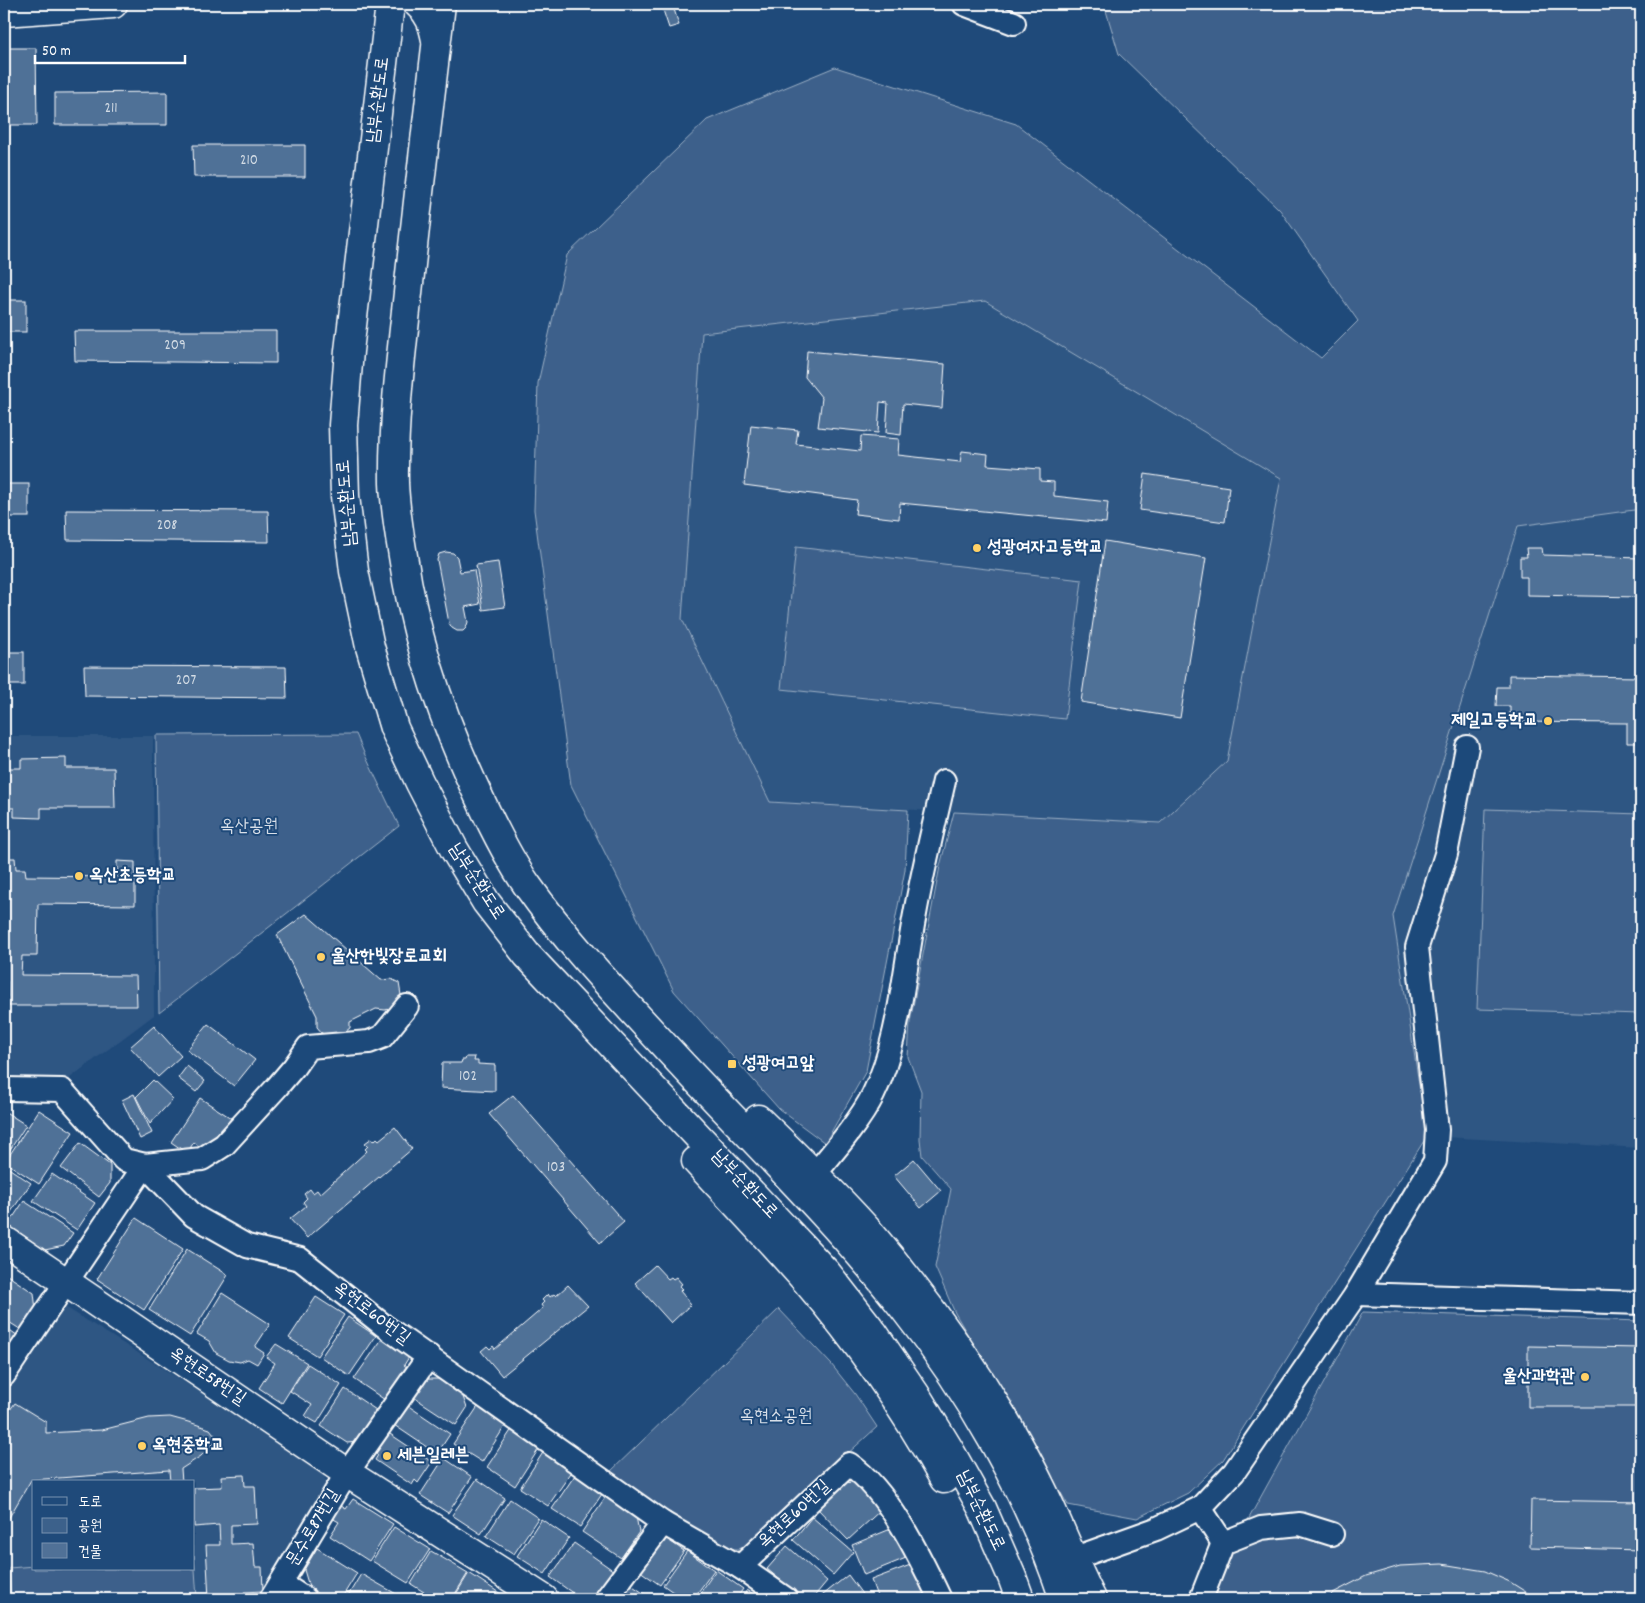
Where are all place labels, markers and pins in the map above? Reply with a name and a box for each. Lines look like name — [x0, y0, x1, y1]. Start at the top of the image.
place label: 성광여자고등학교 — [987, 536, 1103, 561]
marker: 성광여자고등학교 — [971, 542, 983, 554]
place label: 제일고등학교 — [1451, 709, 1538, 734]
marker: 제일고등학교 — [1542, 715, 1554, 727]
place label: 옥산초등학교 — [89, 864, 176, 889]
marker: 옥산초등학교 — [73, 870, 85, 882]
place label: 울산한빛장로교회 — [331, 945, 447, 970]
marker: 울산한빛장로교회 — [315, 951, 327, 963]
place label: 성광여고앞 — [742, 1052, 815, 1077]
marker: 성광여고앞 — [726, 1058, 738, 1070]
place label: 울산과학관 — [1503, 1365, 1576, 1390]
marker: 울산과학관 — [1579, 1371, 1591, 1383]
place label: 옥현중학교 — [152, 1434, 224, 1459]
marker: 옥현중학교 — [136, 1440, 148, 1452]
place label: 세븐일레븐 — [397, 1444, 469, 1469]
marker: 세븐일레븐 — [381, 1450, 393, 1462]

